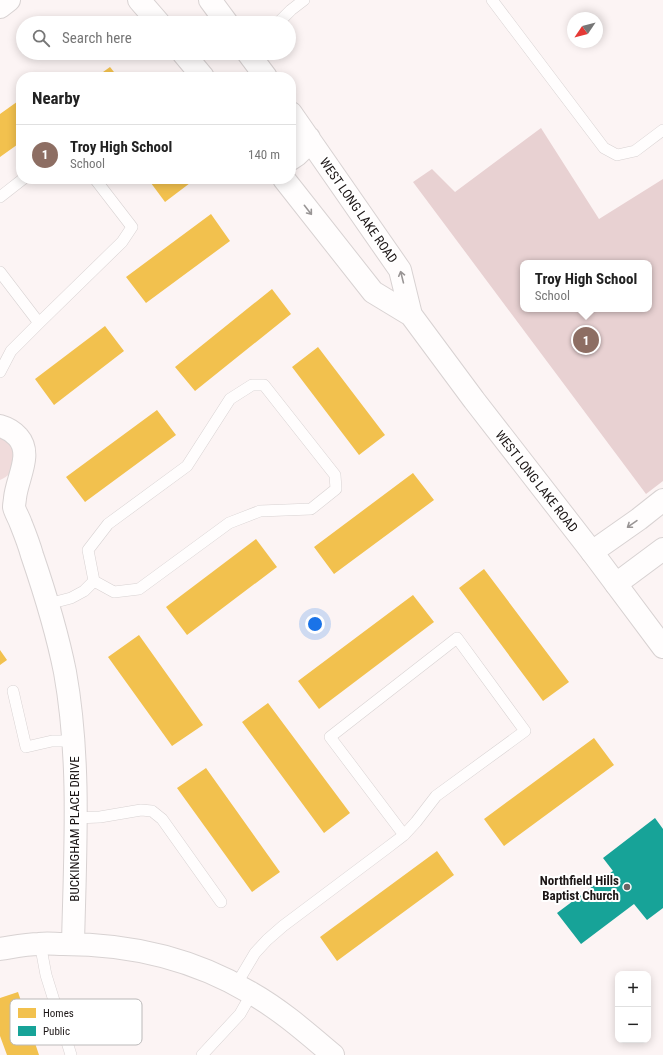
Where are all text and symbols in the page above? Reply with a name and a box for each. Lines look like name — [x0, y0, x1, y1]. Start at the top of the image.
north arrow — [567, 12, 603, 48]
search box — [16, 16, 296, 60]
icon: search — [30, 27, 52, 49]
text: Search here — [62, 29, 132, 47]
text: Nearby — [32, 88, 80, 108]
text: Troy High School — [70, 138, 172, 156]
text: 1 — [42, 147, 48, 162]
text: 140 m — [248, 147, 280, 162]
street label: WEST LONG LAKE ROAD — [317, 155, 401, 266]
text: School — [70, 156, 105, 171]
one-way arrow — [304, 204, 313, 215]
popup — [520, 260, 652, 312]
text: Troy High School — [535, 270, 637, 288]
one-way arrow — [398, 271, 405, 284]
text: School — [535, 288, 570, 303]
pin: 1 — [573, 325, 599, 355]
street label: WEST LONG LAKE ROAD — [492, 428, 581, 535]
one-way arrow — [627, 520, 638, 528]
your location — [305, 614, 325, 634]
street label: BUCKINGHAM PLACE DRIVE — [67, 756, 82, 902]
place label: Northfield Hills Baptist Church — [540, 873, 619, 903]
marker: Northfield Hills Baptist Church — [622, 882, 632, 892]
map controls — [615, 971, 651, 1043]
button: + — [615, 971, 651, 1007]
legend — [10, 999, 142, 1045]
text: Homes — [43, 1007, 74, 1020]
button: − — [615, 1007, 651, 1043]
text: Public — [43, 1025, 70, 1038]

